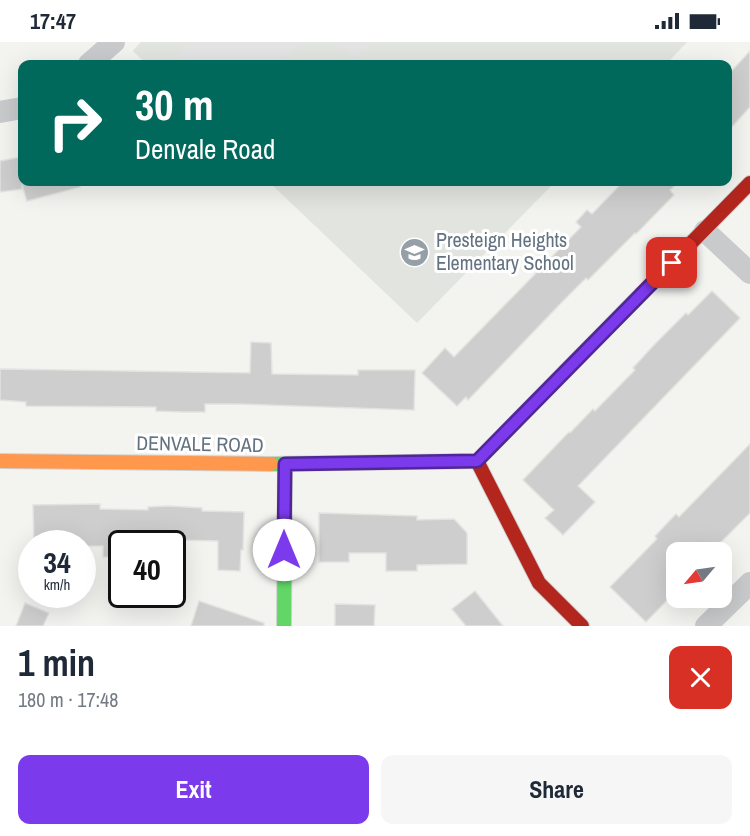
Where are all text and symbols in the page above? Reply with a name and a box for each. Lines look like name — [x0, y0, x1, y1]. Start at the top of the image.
text: 17:47 — [30, 6, 76, 36]
text: 30 m — [135, 77, 214, 133]
icon: right — [36, 84, 114, 162]
text: Denvale Road — [135, 131, 275, 167]
place label: Presteign Heights Elementary School — [436, 226, 574, 276]
school or university icon: Presteign Heights Elementary School — [399, 236, 431, 268]
pin — [646, 237, 697, 288]
icon: arrive — [655, 246, 688, 279]
street label: DENVALE ROAD — [136, 429, 264, 458]
position arrow — [252, 518, 316, 582]
speed limit sign: 40 — [108, 530, 186, 608]
text: 34 — [43, 542, 71, 582]
north arrow — [666, 542, 732, 608]
map controls — [666, 542, 732, 608]
text: km/h — [44, 574, 70, 595]
text: 1 min — [18, 639, 95, 687]
button: close — [669, 646, 732, 709]
text: 180 m · 17:48 — [18, 686, 118, 713]
button: Exit — [18, 755, 369, 824]
button: Share — [381, 755, 732, 824]

